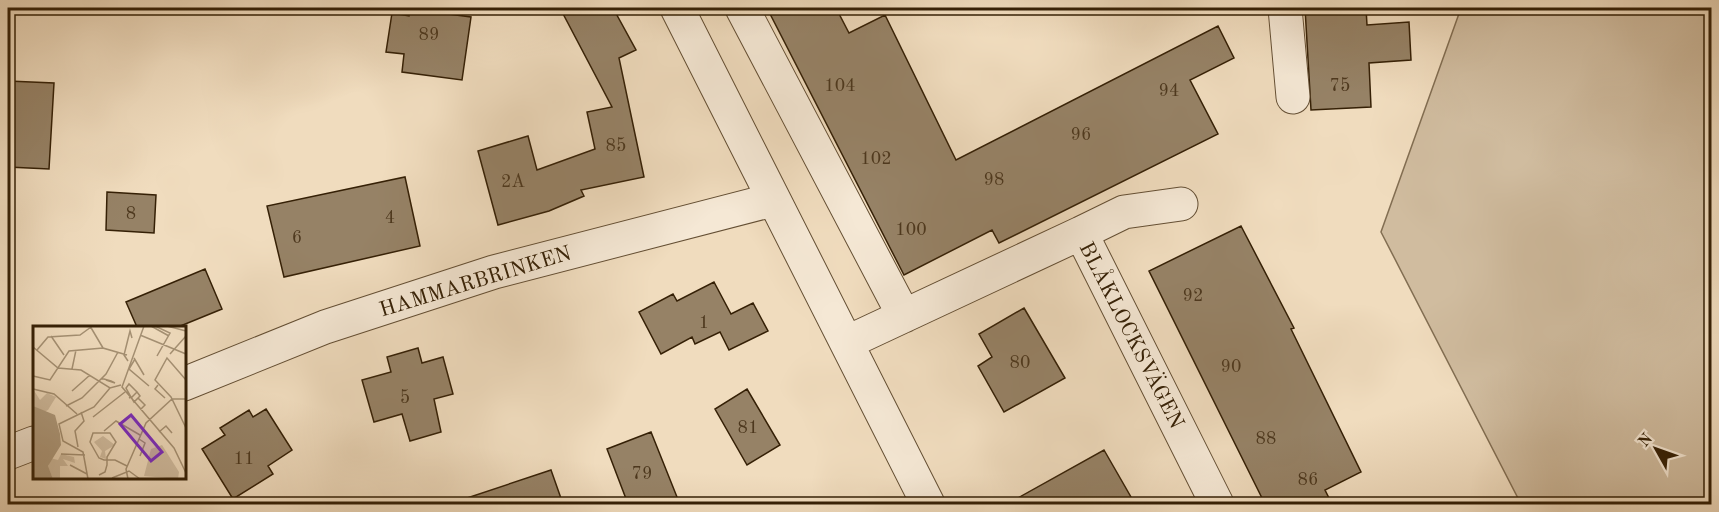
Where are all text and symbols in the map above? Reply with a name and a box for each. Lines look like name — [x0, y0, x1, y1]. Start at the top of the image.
house number: 89 — [419, 26, 439, 44]
house number: 104 — [824, 77, 856, 95]
house number: 75 — [1330, 77, 1350, 95]
house number: 94 — [1159, 82, 1179, 100]
house number: 96 — [1071, 126, 1091, 144]
house number: 85 — [606, 137, 626, 155]
house number: 102 — [860, 150, 892, 168]
house number: 98 — [984, 171, 1004, 189]
house number: 2A — [501, 173, 525, 191]
house number: 8 — [126, 205, 136, 223]
house number: 4 — [385, 209, 395, 227]
house number: 100 — [895, 221, 927, 239]
house number: 6 — [292, 229, 302, 247]
street label: BLÅKLOCKSVÄGEN — [1074, 237, 1191, 432]
street label: HAMMARBRINKEN — [377, 243, 574, 322]
house number: 92 — [1183, 287, 1203, 305]
house number: 1 — [699, 314, 709, 332]
inset map — [33, 326, 186, 479]
house number: 80 — [1010, 354, 1030, 372]
house number: 90 — [1221, 358, 1241, 376]
house number: 5 — [400, 389, 410, 407]
house number: 81 — [738, 419, 758, 437]
north arrow — [1626, 419, 1686, 479]
house number: 88 — [1256, 430, 1276, 448]
text: N — [1636, 430, 1657, 450]
house number: 11 — [234, 450, 254, 468]
house number: 79 — [632, 465, 652, 483]
house number: 86 — [1298, 471, 1318, 489]

